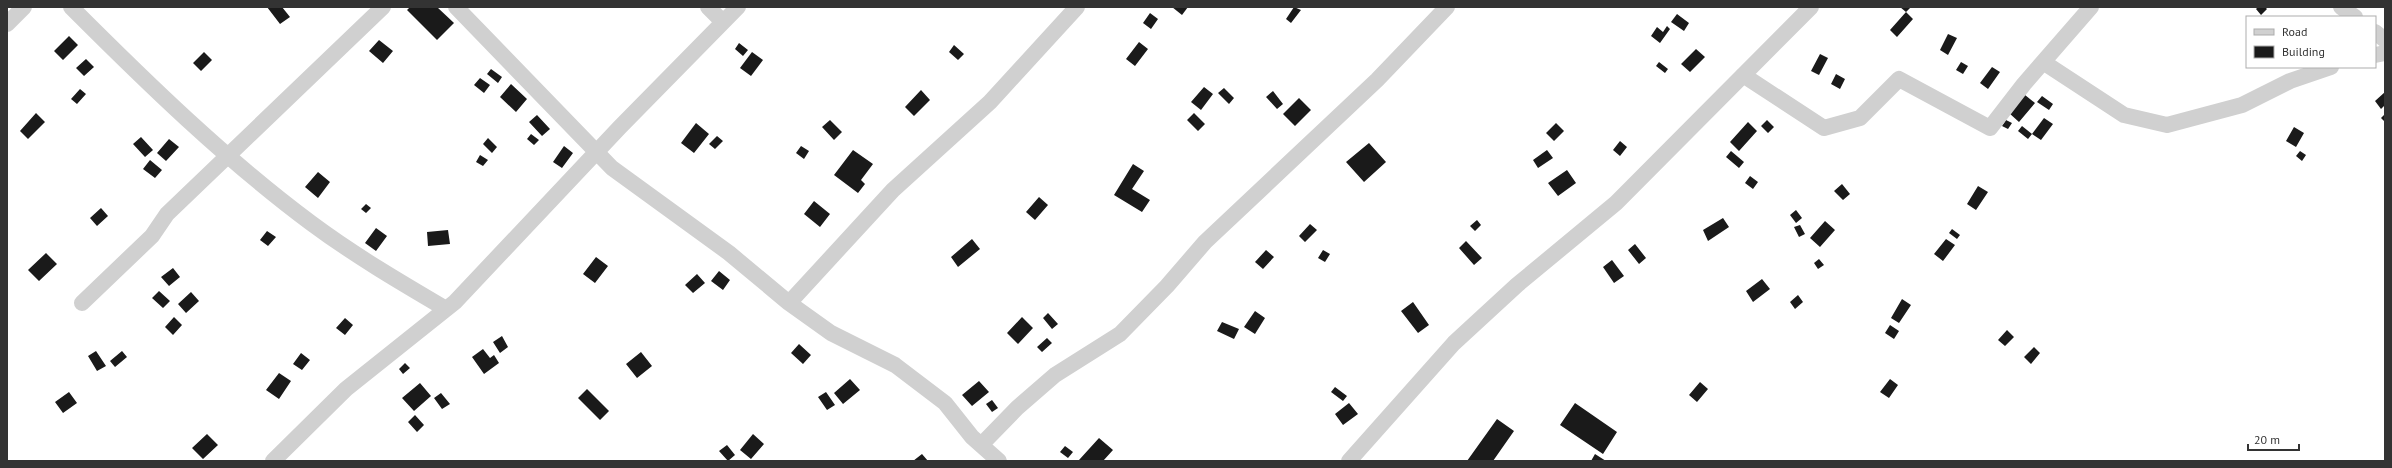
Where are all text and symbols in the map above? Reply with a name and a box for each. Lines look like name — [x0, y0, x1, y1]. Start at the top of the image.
legend — [2246, 16, 2376, 68]
text: Road — [2282, 24, 2307, 39]
text: Building — [2282, 44, 2325, 59]
scale bar — [2248, 426, 2299, 452]
text: 20 m — [2254, 432, 2280, 447]

